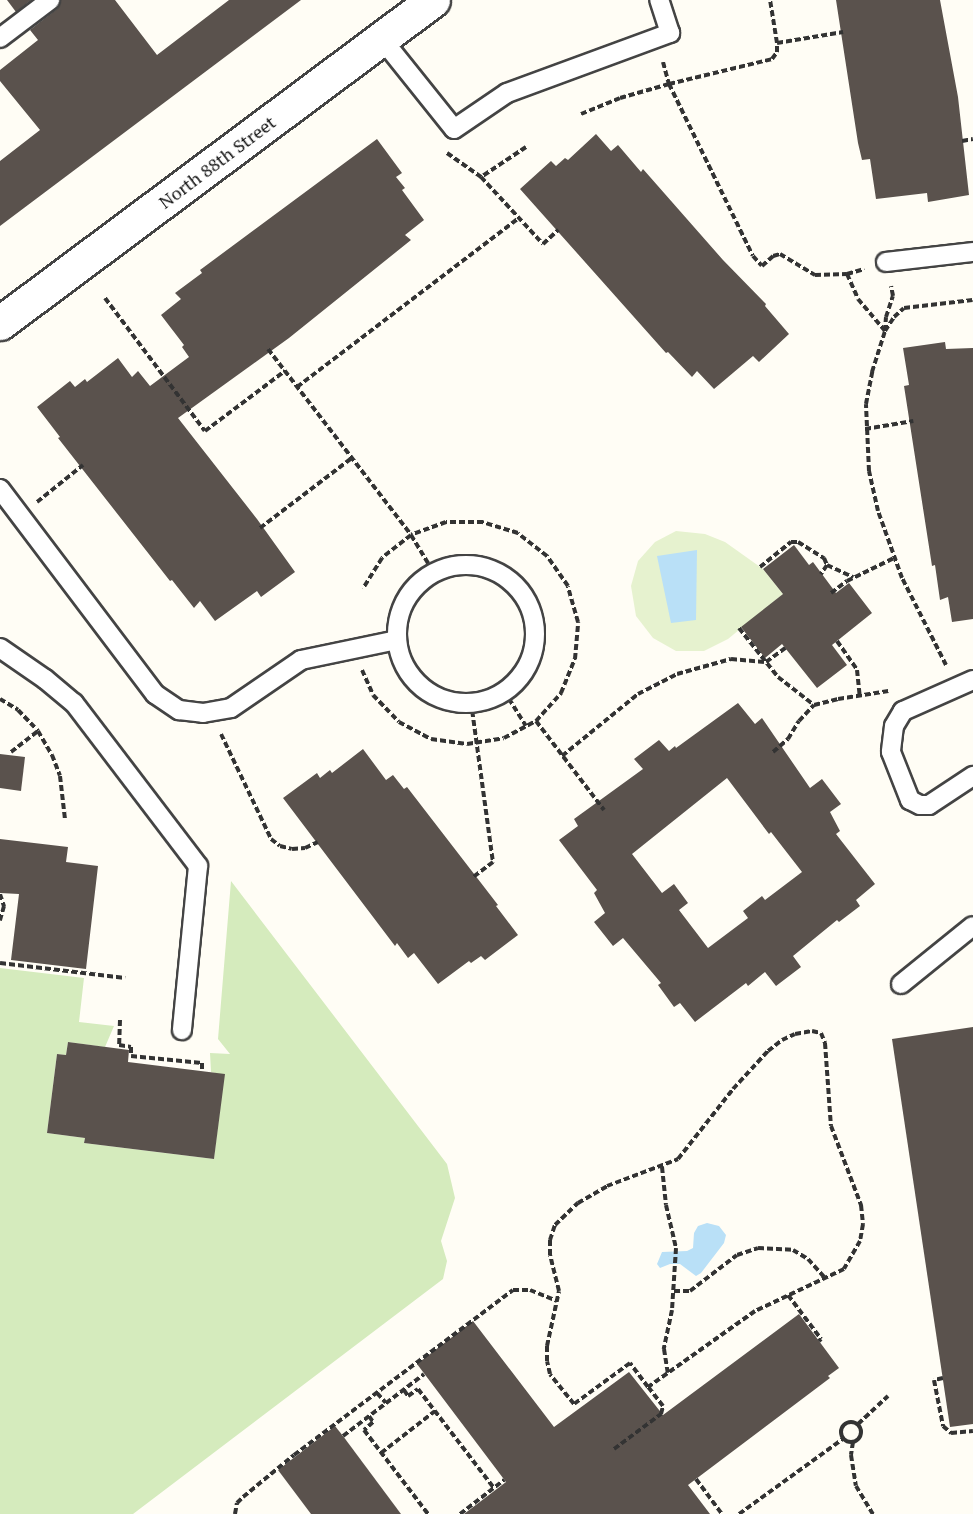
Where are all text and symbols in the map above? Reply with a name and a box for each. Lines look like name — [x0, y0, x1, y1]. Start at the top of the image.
street label: North 88th Street — [154, 111, 280, 213]

